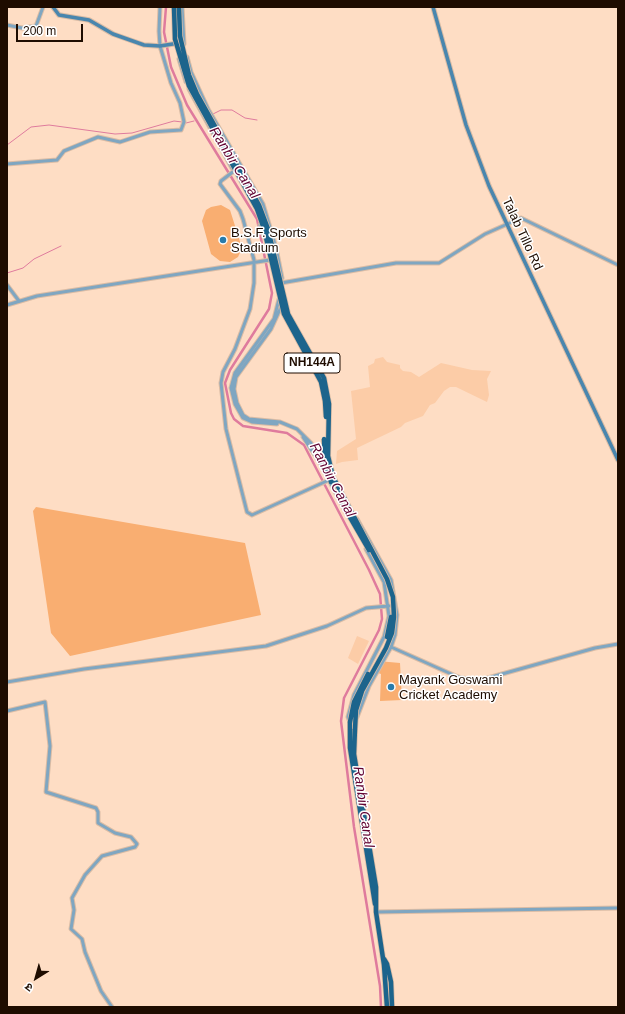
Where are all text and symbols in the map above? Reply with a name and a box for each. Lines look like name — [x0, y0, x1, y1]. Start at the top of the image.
scale bar — [18, 16, 85, 42]
text: 200 m — [23, 24, 56, 38]
water label: Ranbir Canal — [205, 124, 263, 202]
street label: Talab Tillo Rd — [498, 195, 546, 273]
place label: B.S.F. Sports Stadium — [231, 225, 307, 256]
marker: B.S.F. Sports Stadium — [218, 235, 228, 245]
road number: NH144A — [284, 353, 340, 373]
water label: Ranbir Canal — [305, 440, 359, 520]
place label: Mayank Goswami Cricket Academy — [399, 672, 502, 703]
marker: Mayank Goswami Cricket Academy — [386, 682, 396, 692]
water label: Ranbir Canal — [349, 765, 377, 849]
north arrow — [16, 958, 56, 998]
text: उ — [23, 981, 35, 994]

